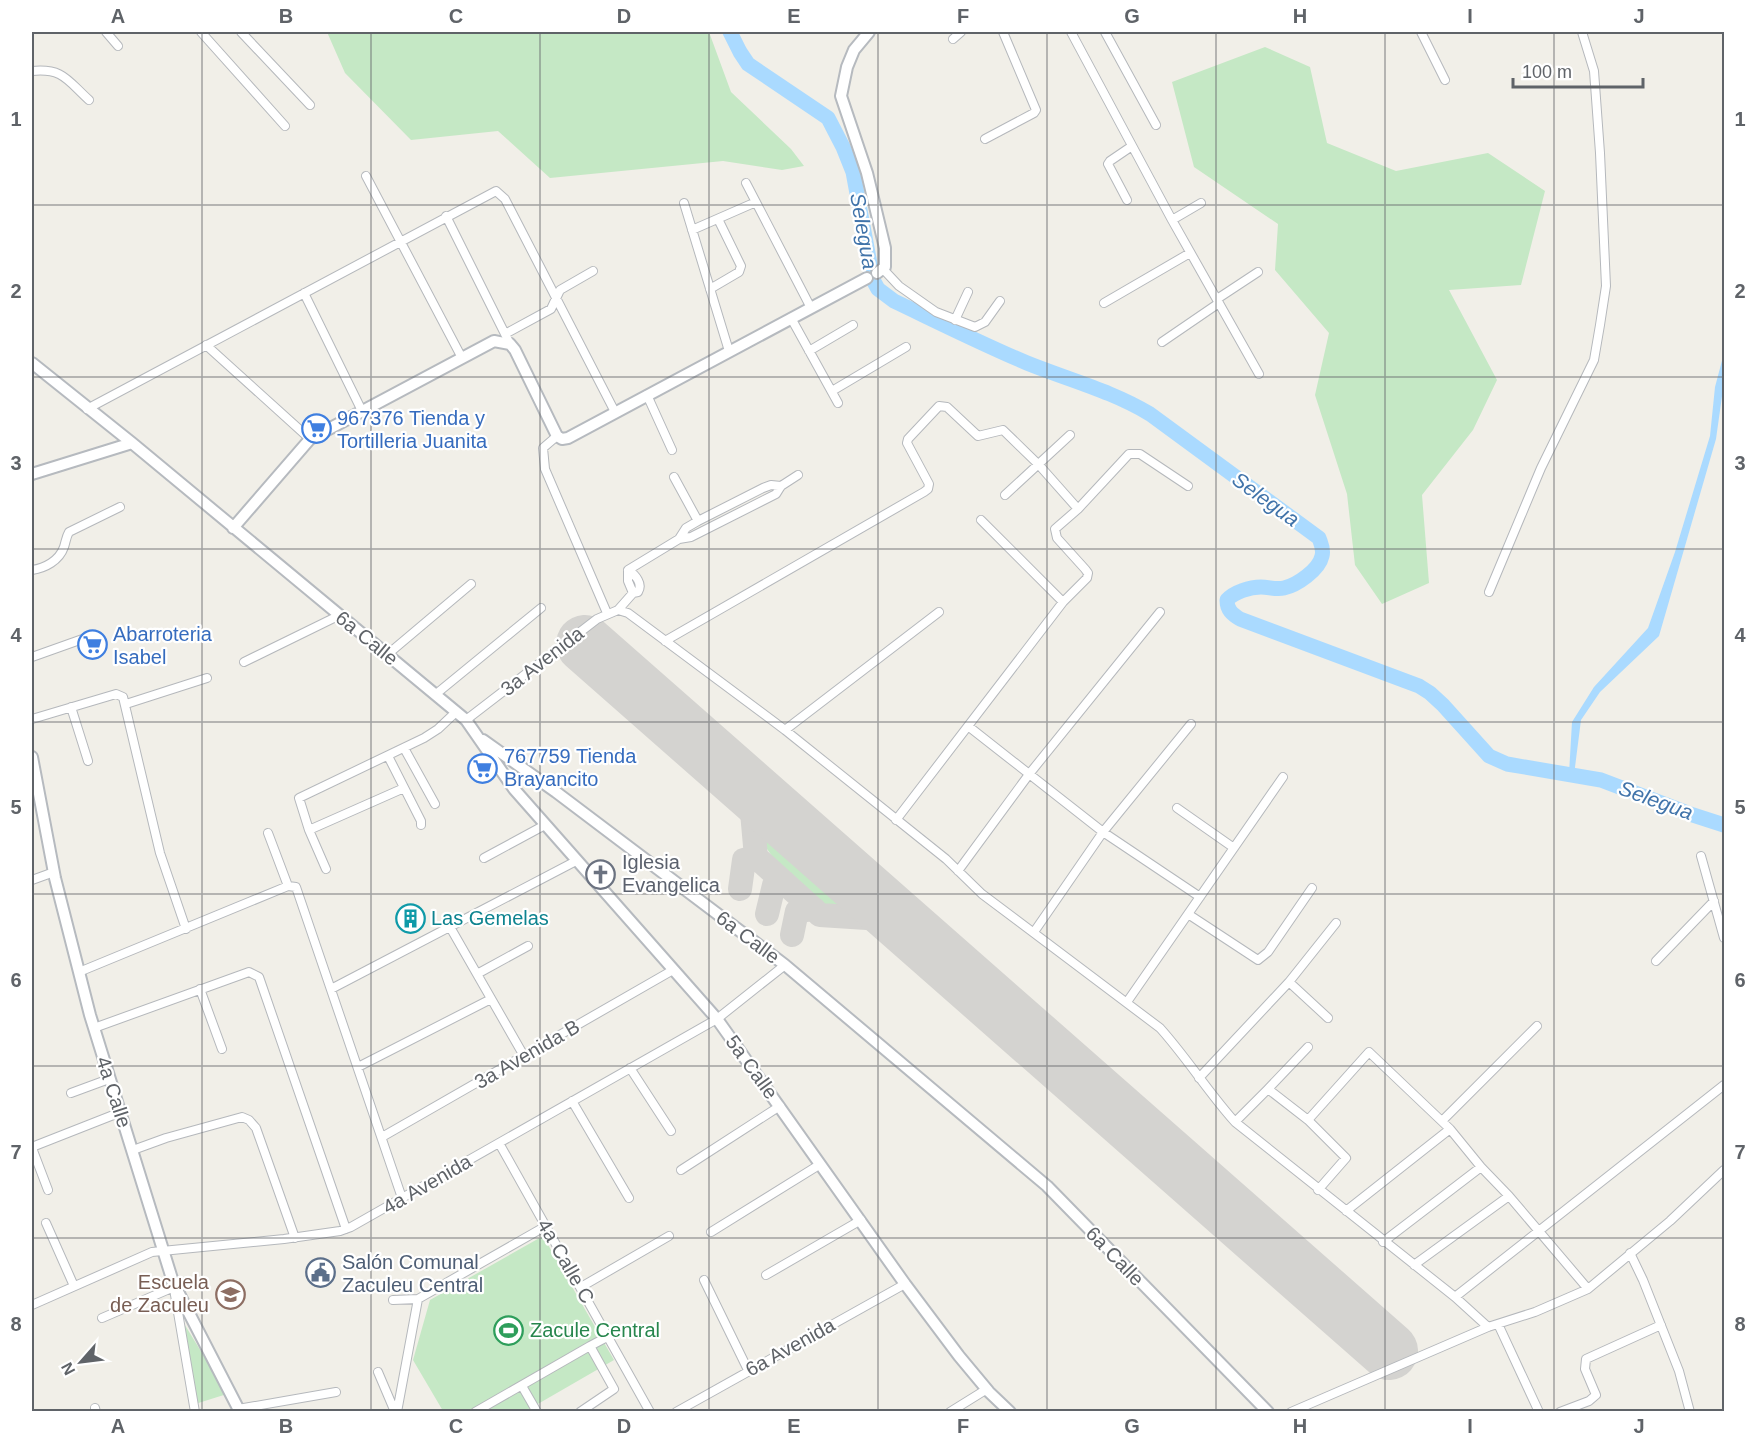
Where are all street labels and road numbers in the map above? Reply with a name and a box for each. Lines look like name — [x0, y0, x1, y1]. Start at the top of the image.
street label: 6a Calle — [332, 606, 402, 670]
street label: 3a Avenida — [496, 621, 588, 700]
street label: 6a Calle — [712, 906, 784, 968]
street label: 3a Avenida B — [471, 1015, 583, 1093]
street label: 5a Calle — [722, 1031, 782, 1103]
street label: 4a Calle — [92, 1054, 136, 1130]
street label: 4a Avenida — [379, 1149, 476, 1218]
street label: 4a Calle C — [533, 1215, 599, 1307]
street label: 6a Calle — [1082, 1222, 1148, 1290]
street label: 6a Avenida — [742, 1313, 839, 1381]

